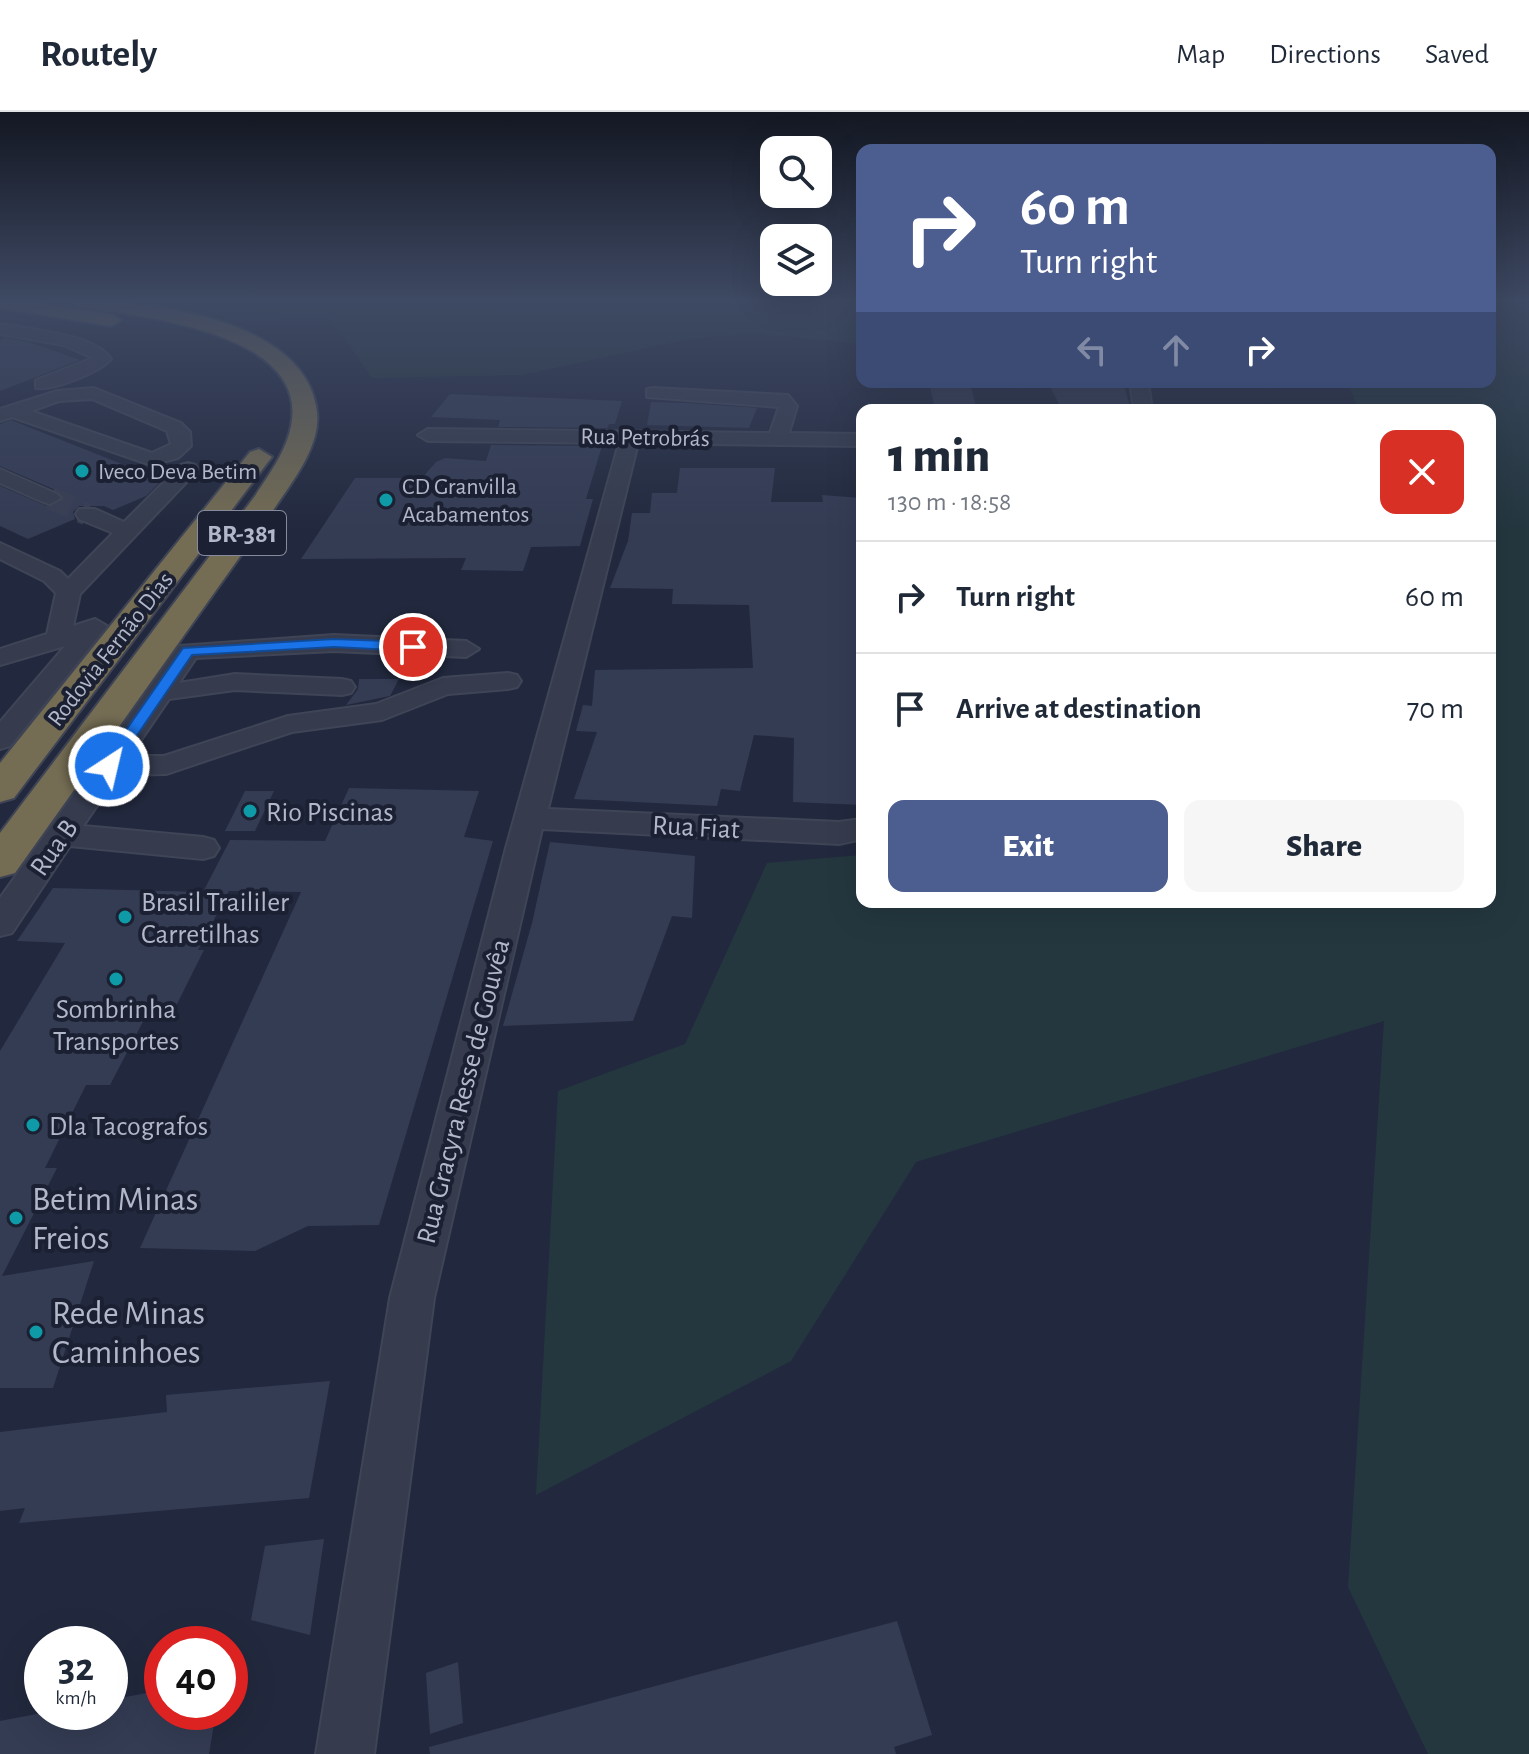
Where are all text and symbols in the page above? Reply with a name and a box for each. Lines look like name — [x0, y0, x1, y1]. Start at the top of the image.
text: Routely — [40, 36, 157, 74]
text: Map — [1176, 41, 1225, 69]
text: Directions — [1269, 41, 1381, 69]
text: Saved — [1425, 41, 1489, 69]
map controls — [760, 136, 832, 296]
button: search — [760, 136, 832, 208]
icon: right — [888, 176, 992, 280]
text: 60 m — [1020, 179, 1130, 235]
button: layers — [760, 224, 832, 296]
text: Turn right — [1020, 244, 1157, 280]
icon: left — [1070, 328, 1114, 372]
icon: ahead — [1154, 328, 1198, 372]
icon: right — [1238, 328, 1282, 372]
street label: Rua Petrobrás — [580, 425, 710, 451]
button: close — [1380, 430, 1464, 514]
text: 1 min — [888, 433, 990, 481]
place label: Iveco Deva Betim — [98, 460, 257, 484]
marker: Iveco Deva Betim — [73, 462, 91, 480]
place label: CD Granvilla Acabamentos — [402, 475, 529, 527]
text: 130 m · 18:58 — [888, 489, 1011, 515]
marker: CD Granvilla Acabamentos — [377, 491, 395, 509]
road number: BR-381 — [198, 511, 286, 555]
street label: Rodovia Fernão Dias — [43, 568, 178, 731]
icon: right — [888, 575, 932, 619]
text: Turn right — [956, 582, 1075, 612]
text: 60 m — [1405, 582, 1464, 612]
pin — [379, 613, 447, 681]
icon: arrive — [391, 625, 435, 669]
icon: arrive — [888, 687, 932, 731]
text: Arrive at destination — [956, 694, 1202, 724]
text: 70 m — [1407, 694, 1464, 724]
position arrow — [67, 724, 151, 808]
place label: Rio Piscinas — [266, 799, 394, 827]
button: Exit — [888, 800, 1168, 892]
button: Share — [1184, 800, 1464, 892]
marker: Rio Piscinas — [241, 802, 259, 820]
street label: Rua Fiat — [651, 812, 740, 844]
street label: Rua B — [25, 815, 84, 882]
place label: Brasil Traililer Carretilhas — [141, 889, 289, 949]
marker: Brasil Traililer Carretilhas — [116, 908, 134, 926]
street label: Rua Gracyra Resse de Gouvêa — [413, 936, 515, 1247]
marker: Sombrinha Transportes — [107, 970, 125, 988]
place label: Sombrinha Transportes — [53, 996, 179, 1056]
place label: Dla Tacografos — [49, 1113, 208, 1141]
marker: Dla Tacografos — [24, 1116, 42, 1134]
place label: Betim Minas Freios — [32, 1183, 198, 1256]
marker: Betim Minas Freios — [7, 1209, 25, 1227]
place label: Rede Minas Caminhoes — [52, 1297, 205, 1370]
marker: Rede Minas Caminhoes — [27, 1323, 45, 1341]
speed limit sign: 40 — [144, 1626, 248, 1730]
text: 32 — [58, 1648, 94, 1688]
text: km/h — [55, 1688, 97, 1708]

